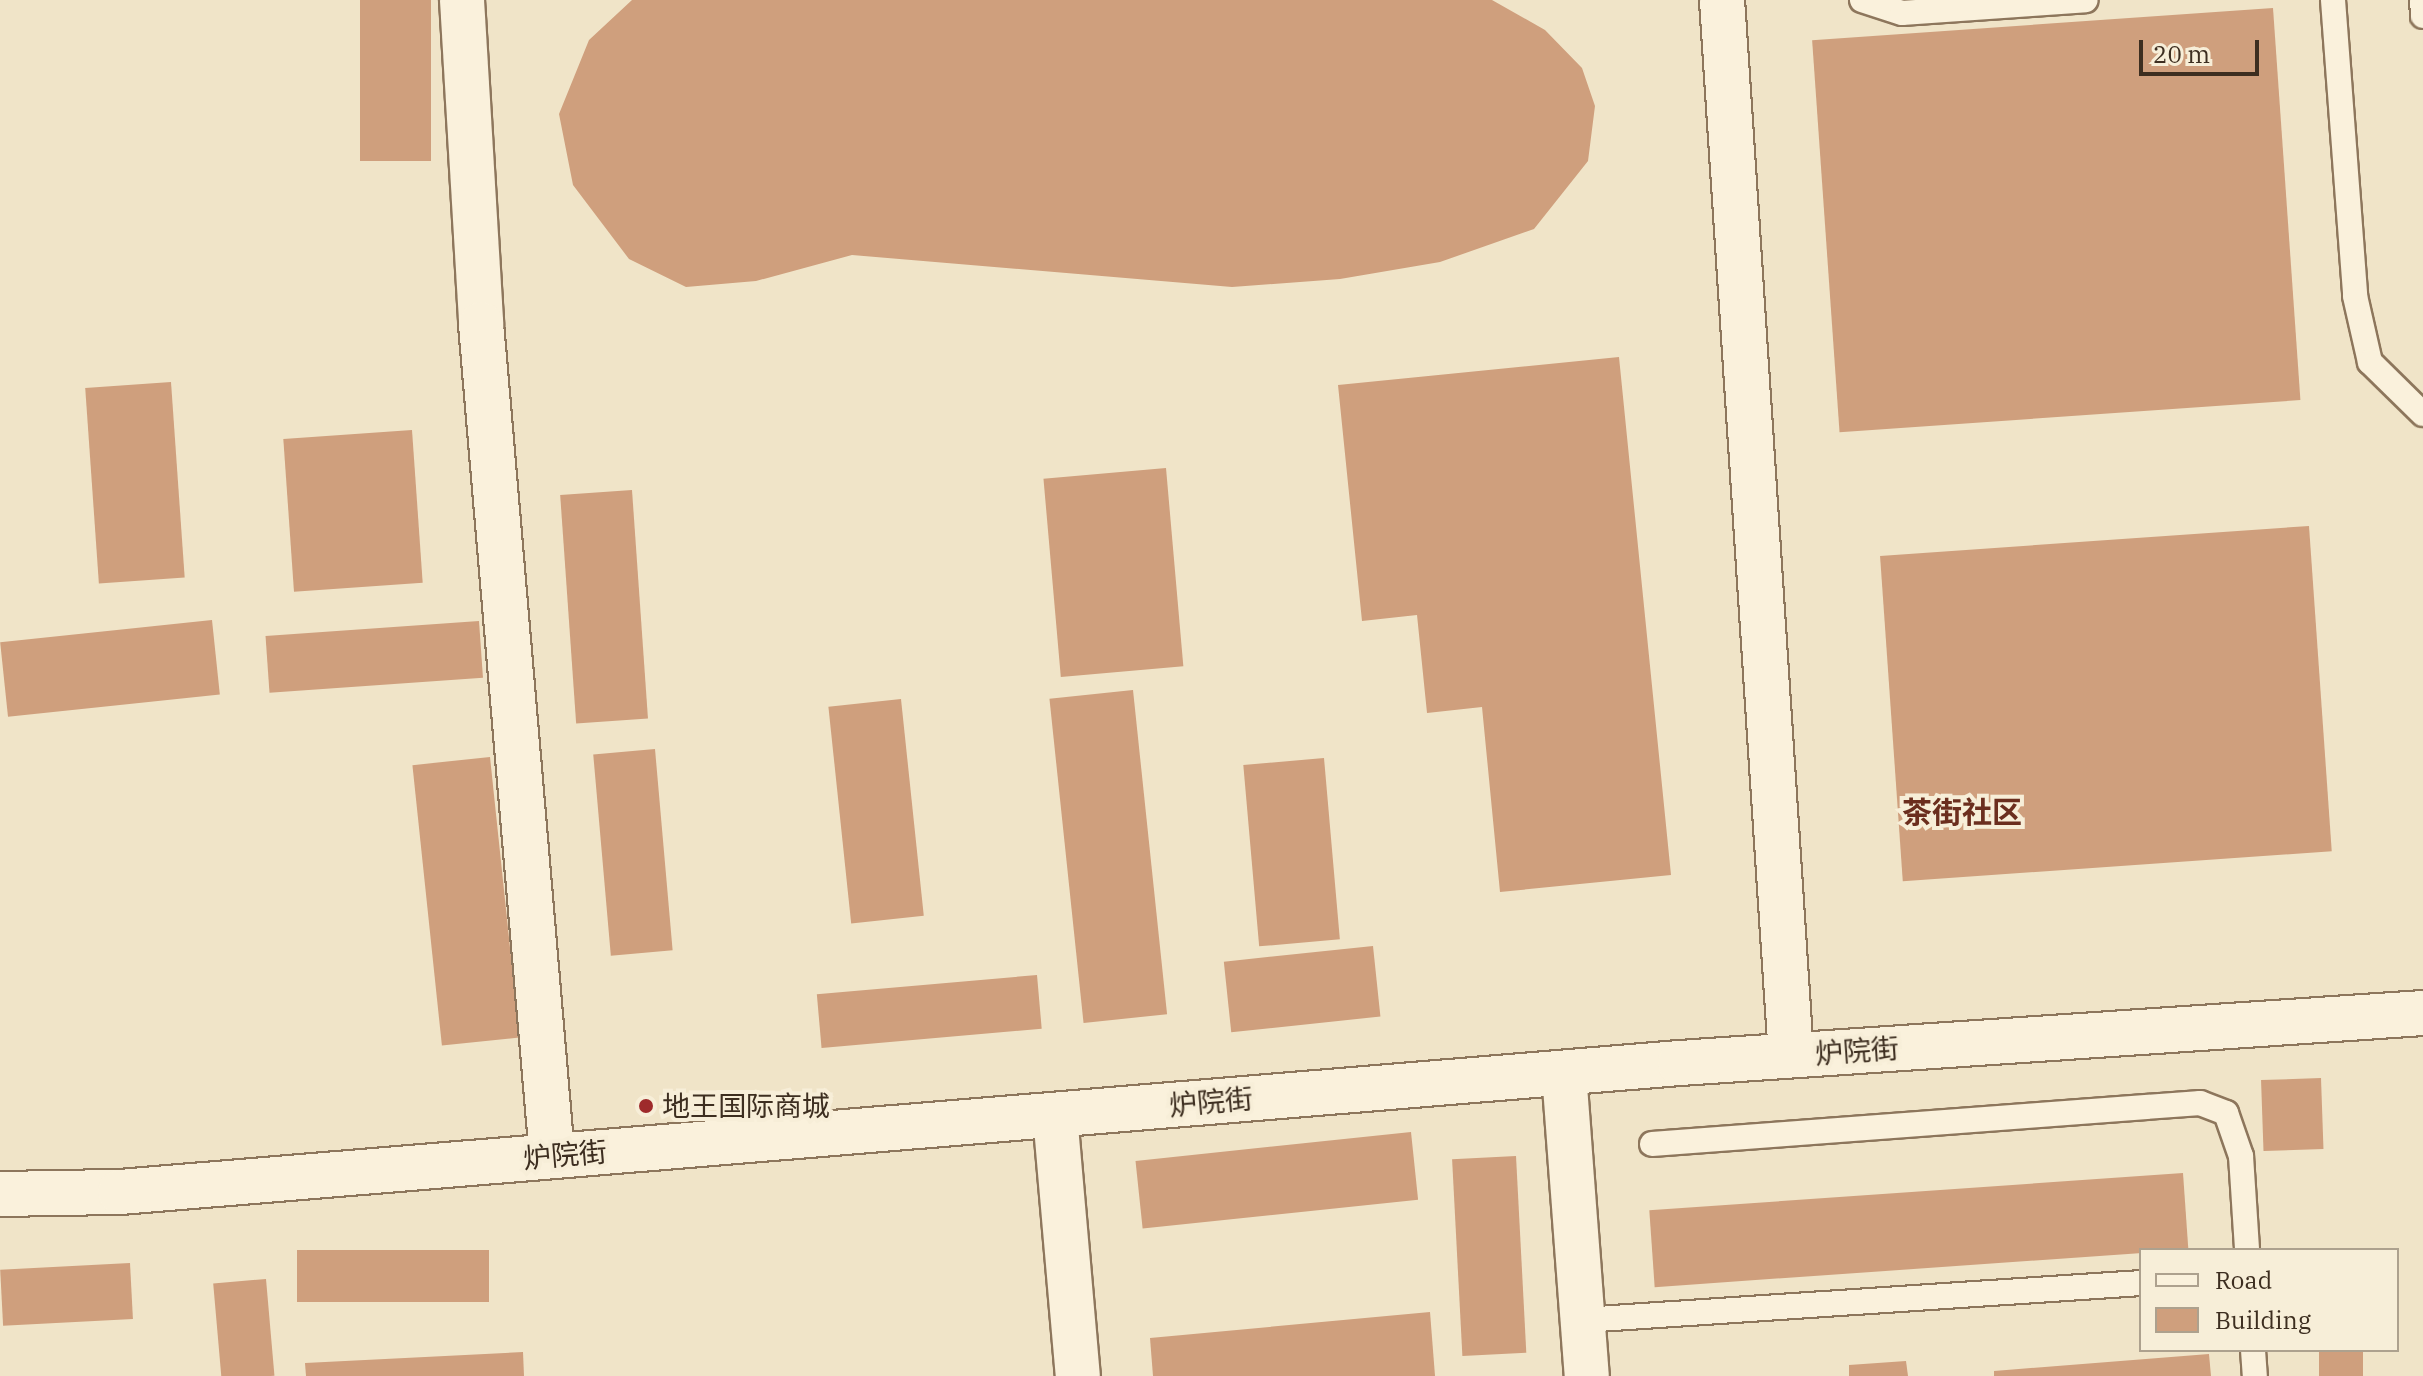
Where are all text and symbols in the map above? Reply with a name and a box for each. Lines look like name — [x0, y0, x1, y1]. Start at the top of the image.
scale bar — [2143, 24, 2263, 74]
text: 20 m — [2153, 38, 2210, 70]
district label: 茶街社区 — [1902, 794, 2022, 830]
street label: 炉院街 — [1814, 1031, 1900, 1071]
street label: 炉院街 — [1168, 1082, 1254, 1122]
place label: 地王国际商城 — [662, 1089, 830, 1123]
marker: 地王国际商城 — [637, 1097, 655, 1115]
street label: 炉院街 — [522, 1135, 608, 1175]
legend — [2139, 1248, 2399, 1352]
text: Road — [2215, 1264, 2272, 1296]
text: Building — [2215, 1304, 2311, 1336]

